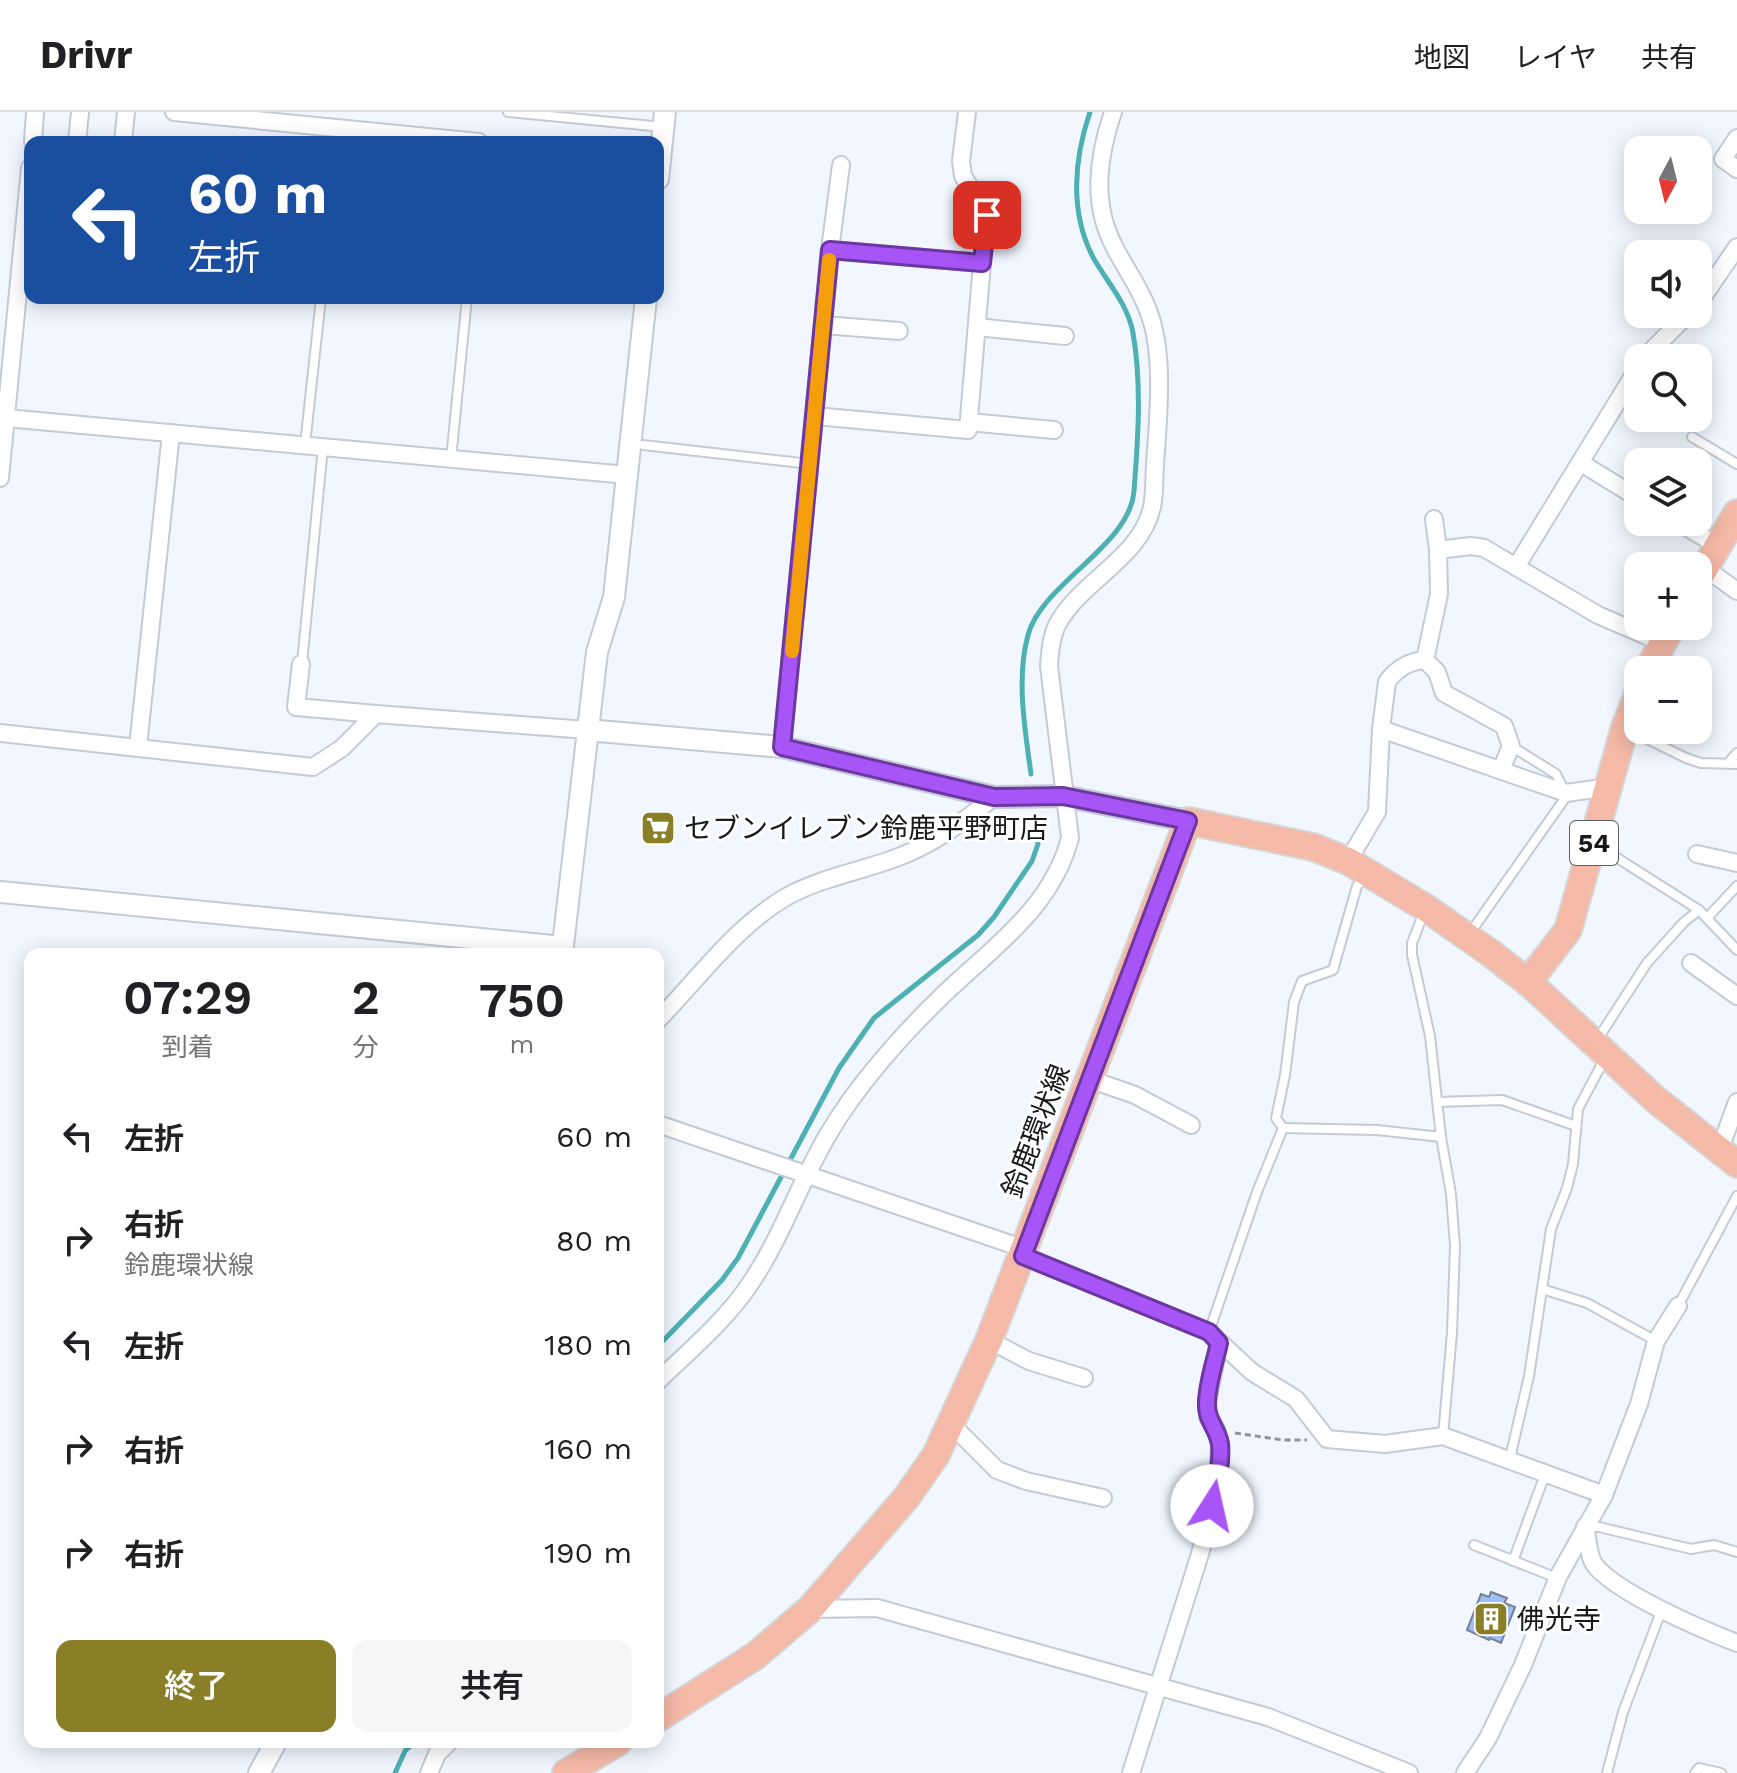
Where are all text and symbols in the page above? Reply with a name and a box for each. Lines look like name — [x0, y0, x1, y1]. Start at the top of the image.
text: Drivr — [40, 33, 132, 77]
text: 地図 — [1414, 41, 1470, 74]
text: レイヤ — [1514, 41, 1597, 74]
text: 共有 — [1641, 41, 1697, 74]
north arrow — [1624, 136, 1712, 224]
map controls — [1624, 136, 1712, 744]
text: 60 m — [188, 161, 327, 227]
icon: left — [56, 168, 160, 272]
pin — [953, 181, 1021, 249]
icon: arrive — [965, 193, 1009, 237]
text: 左折 — [188, 237, 260, 279]
button: sound — [1624, 240, 1712, 328]
button: search — [1624, 344, 1712, 432]
button: layers — [1624, 448, 1712, 536]
button: + — [1624, 552, 1712, 640]
button: − — [1624, 656, 1712, 744]
supermarket icon: セブンイレブン鈴鹿平野町店 — [639, 809, 677, 847]
place label: セブンイレブン鈴鹿平野町店 — [684, 812, 1048, 845]
road number: 54 — [1570, 821, 1618, 865]
text: 07:29 — [123, 969, 252, 1026]
text: 2 — [351, 969, 380, 1026]
text: 750 — [479, 972, 565, 1029]
text: m — [509, 1029, 534, 1059]
text: 到着 — [162, 1032, 214, 1062]
text: 分 — [353, 1032, 379, 1062]
street label: 鈴鹿環状線 — [996, 1060, 1076, 1202]
icon: left — [56, 1114, 100, 1158]
text: 60 m — [556, 1119, 632, 1154]
text: 左折 — [124, 1121, 184, 1156]
text: 右折 — [124, 1207, 184, 1242]
icon: right — [56, 1218, 100, 1262]
text: 80 m — [556, 1223, 632, 1258]
text: 鈴鹿環状線 — [124, 1250, 254, 1280]
icon: left — [56, 1322, 100, 1366]
text: 180 m — [544, 1327, 632, 1362]
text: 左折 — [124, 1329, 184, 1364]
icon: right — [56, 1426, 100, 1470]
text: 160 m — [545, 1431, 632, 1466]
text: 右折 — [124, 1433, 184, 1468]
position arrow — [1170, 1464, 1254, 1548]
icon: right — [56, 1530, 100, 1574]
text: 190 m — [544, 1535, 632, 1570]
text: 右折 — [124, 1537, 184, 1572]
building icon: 佛光寺 — [1472, 1600, 1510, 1638]
place label: 佛光寺 — [1517, 1603, 1601, 1636]
button: 終了 — [56, 1640, 336, 1732]
button: 共有 — [352, 1640, 632, 1732]

